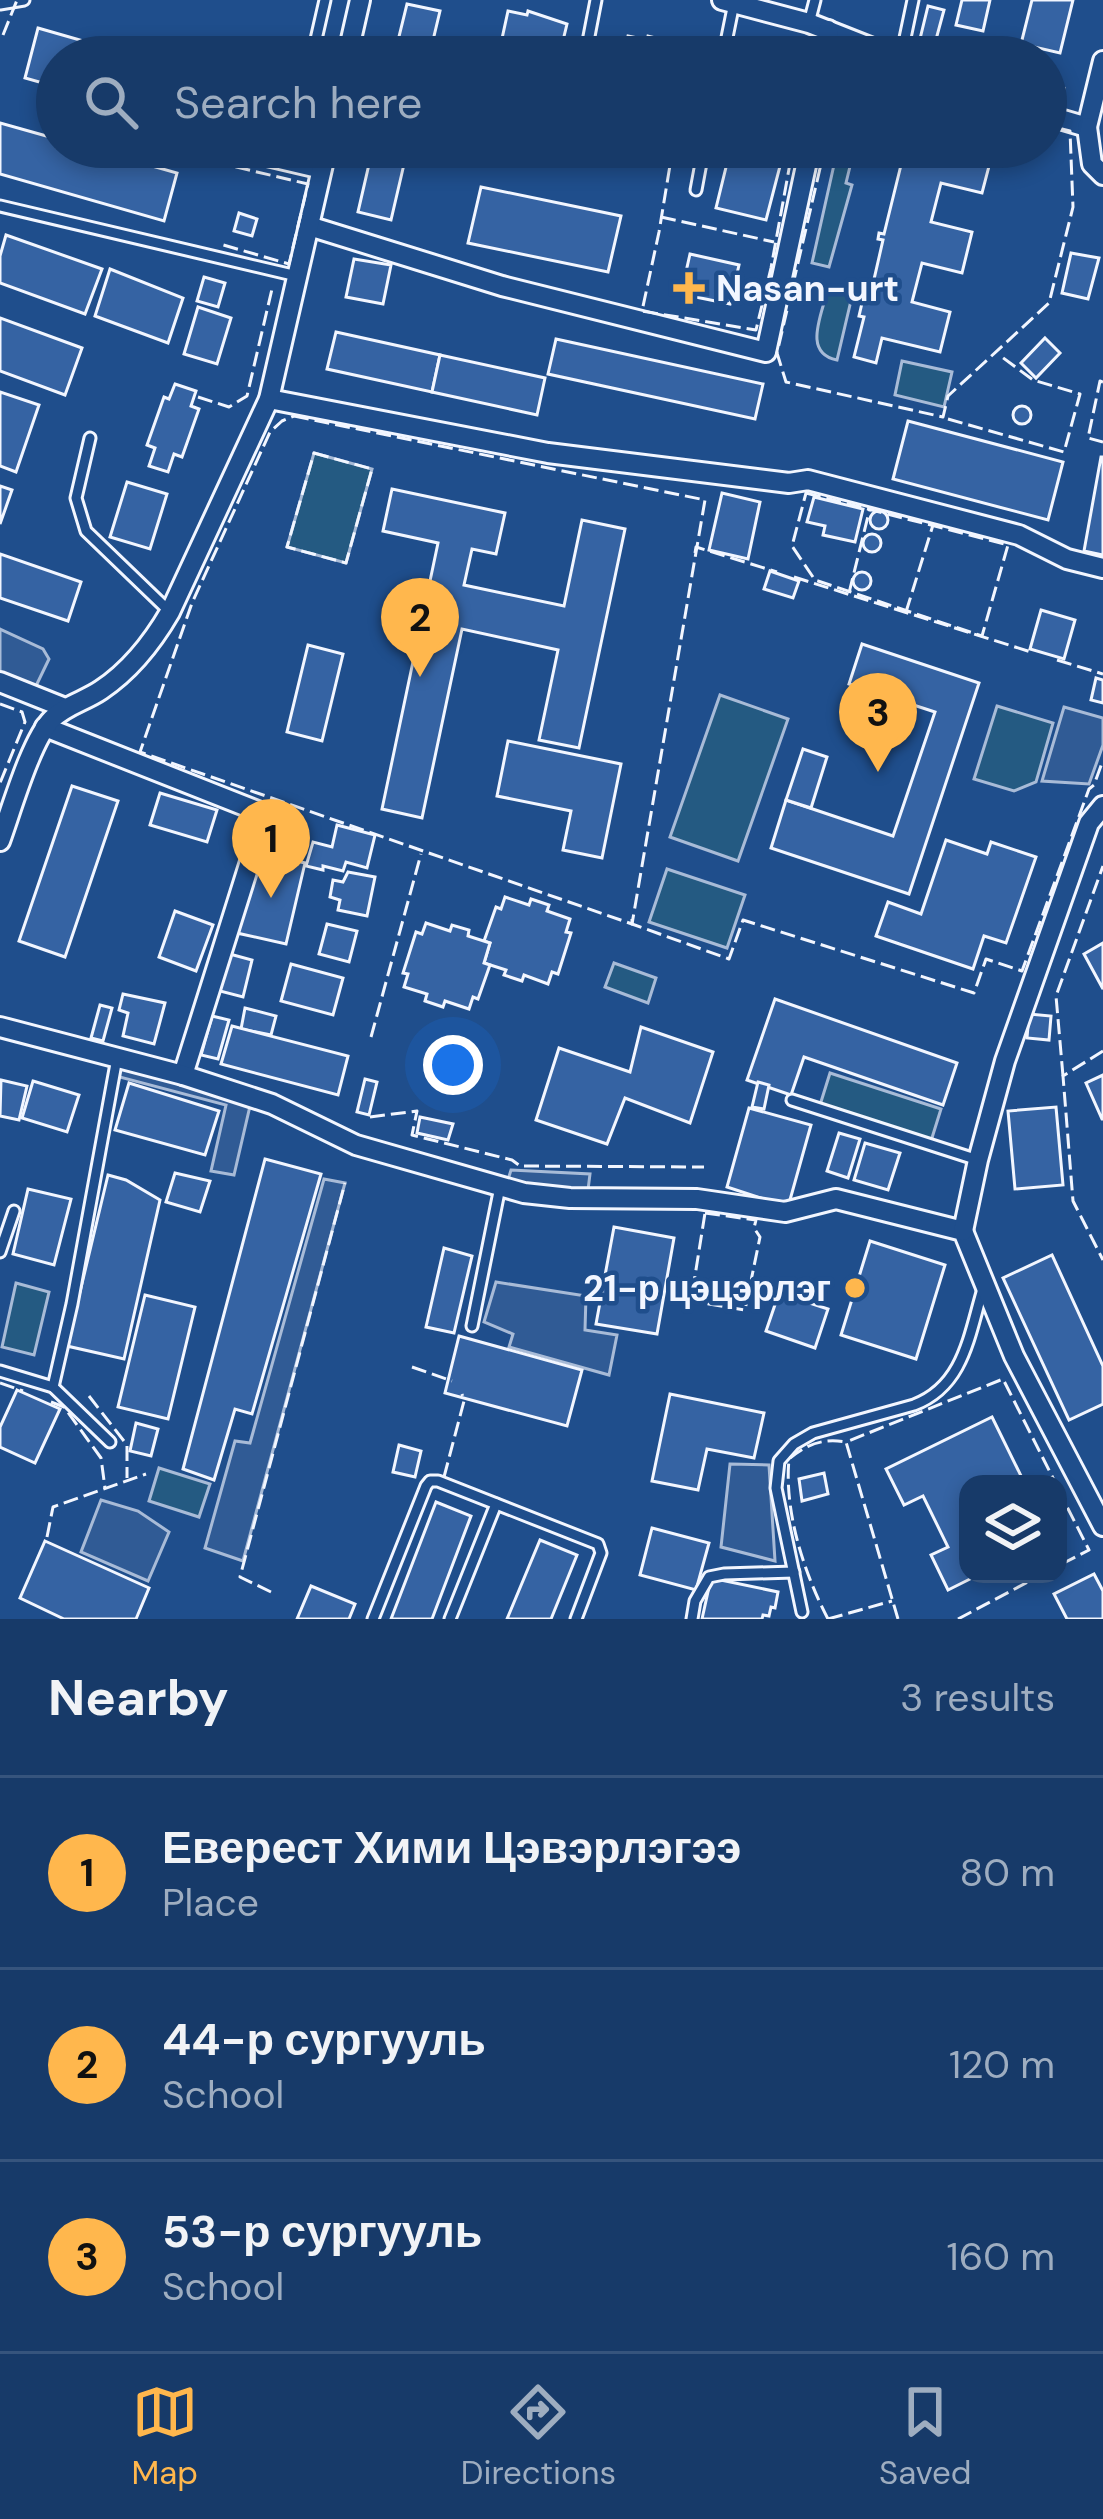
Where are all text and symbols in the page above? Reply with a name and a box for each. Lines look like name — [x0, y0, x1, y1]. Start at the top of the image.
search box — [36, 36, 1067, 168]
icon: search — [78, 69, 144, 135]
text: Search here — [174, 73, 422, 132]
place label: Nasan-urt — [716, 265, 899, 312]
marker: Nasan-urt — [673, 272, 705, 304]
pin: 2 — [381, 578, 459, 677]
pin: 3 — [839, 673, 917, 772]
pin: 1 — [232, 799, 310, 898]
your location — [423, 1035, 483, 1095]
place label: 21-р цэцэрлэг — [583, 1265, 831, 1312]
marker: 21-р цэцэрлэг — [842, 1275, 868, 1301]
map controls — [959, 1475, 1067, 1583]
button: layers — [959, 1475, 1067, 1583]
text: Nearby — [48, 1664, 229, 1731]
text: 3 results — [900, 1672, 1055, 1723]
text: Еверест Хими Цэвэрлэгээ — [162, 1818, 741, 1877]
text: 1 — [80, 1847, 94, 1898]
text: 80 m — [959, 1847, 1055, 1898]
text: Place — [162, 1877, 259, 1928]
text: 44-р сургууль — [162, 2010, 486, 2069]
text: 2 — [76, 2039, 98, 2090]
text: 120 m — [949, 2039, 1055, 2090]
text: School — [162, 2069, 284, 2120]
text: 53-р сургууль — [162, 2202, 483, 2261]
text: 3 — [75, 2231, 99, 2282]
text: 160 m — [947, 2231, 1055, 2282]
text: School — [162, 2261, 284, 2312]
tab: Map — [131, 2379, 198, 2494]
tab: Directions — [461, 2379, 616, 2494]
tab: Saved — [879, 2379, 972, 2494]

